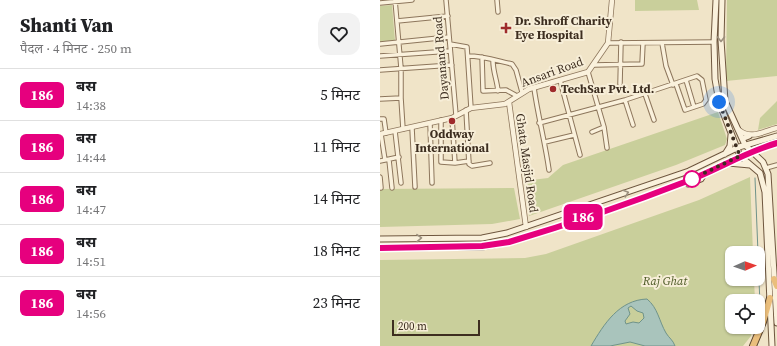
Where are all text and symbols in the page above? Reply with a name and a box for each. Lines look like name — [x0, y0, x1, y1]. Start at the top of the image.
text: Shanti Van — [20, 12, 113, 38]
button: heart — [318, 13, 360, 55]
place label: Dr. Shroff Charity Eye Hospital — [515, 13, 613, 43]
street label: Dayanand Road — [429, 15, 453, 100]
marker: Dr. Shroff Charity Eye Hospital — [500, 22, 512, 34]
one-way arrow — [717, 36, 725, 42]
text: पैदल · 4 मिनट · 250 m — [20, 40, 132, 57]
street label: Ansari Road — [519, 53, 586, 91]
text: बस — [76, 75, 96, 96]
place label: TechSar Pvt. Ltd. — [561, 81, 654, 97]
text: 5 मिनट — [320, 84, 360, 105]
marker: TechSar Pvt. Ltd. — [548, 84, 558, 94]
text: 186 — [31, 85, 53, 105]
your location — [709, 92, 729, 112]
text: 14:38 — [76, 97, 106, 114]
street label: Ghata Masjid Road — [512, 112, 542, 214]
marker: Oddway International — [447, 116, 457, 126]
place label: Oddway International — [415, 126, 489, 156]
text: बस — [76, 127, 96, 148]
text: 11 मिनट — [313, 136, 360, 157]
text: 186 — [31, 137, 53, 157]
text: 14:44 — [76, 149, 106, 166]
unlabelled marker — [683, 170, 701, 188]
text: बस — [76, 179, 96, 200]
text: 14 मिनट — [313, 188, 360, 209]
text: 186 — [31, 189, 53, 209]
one-way arrow — [622, 189, 629, 198]
text: 14:47 — [76, 201, 106, 218]
line badge: 186 — [560, 204, 606, 230]
text: 186 — [572, 207, 594, 227]
text: बस — [76, 231, 96, 252]
one-way arrow — [416, 234, 422, 242]
text: 18 मिनट — [313, 240, 360, 261]
text: 186 — [31, 241, 53, 261]
north arrow — [725, 246, 765, 286]
map controls — [725, 246, 765, 334]
text: 14:51 — [76, 253, 106, 270]
park label: Raj Ghat — [642, 273, 688, 289]
text: बस — [76, 283, 96, 304]
text: 23 मिनट — [313, 292, 360, 313]
text: 186 — [31, 293, 53, 313]
button: locate — [725, 294, 765, 334]
text: 14:56 — [76, 305, 106, 322]
scale bar — [392, 318, 480, 337]
text: 200 m — [398, 319, 427, 334]

